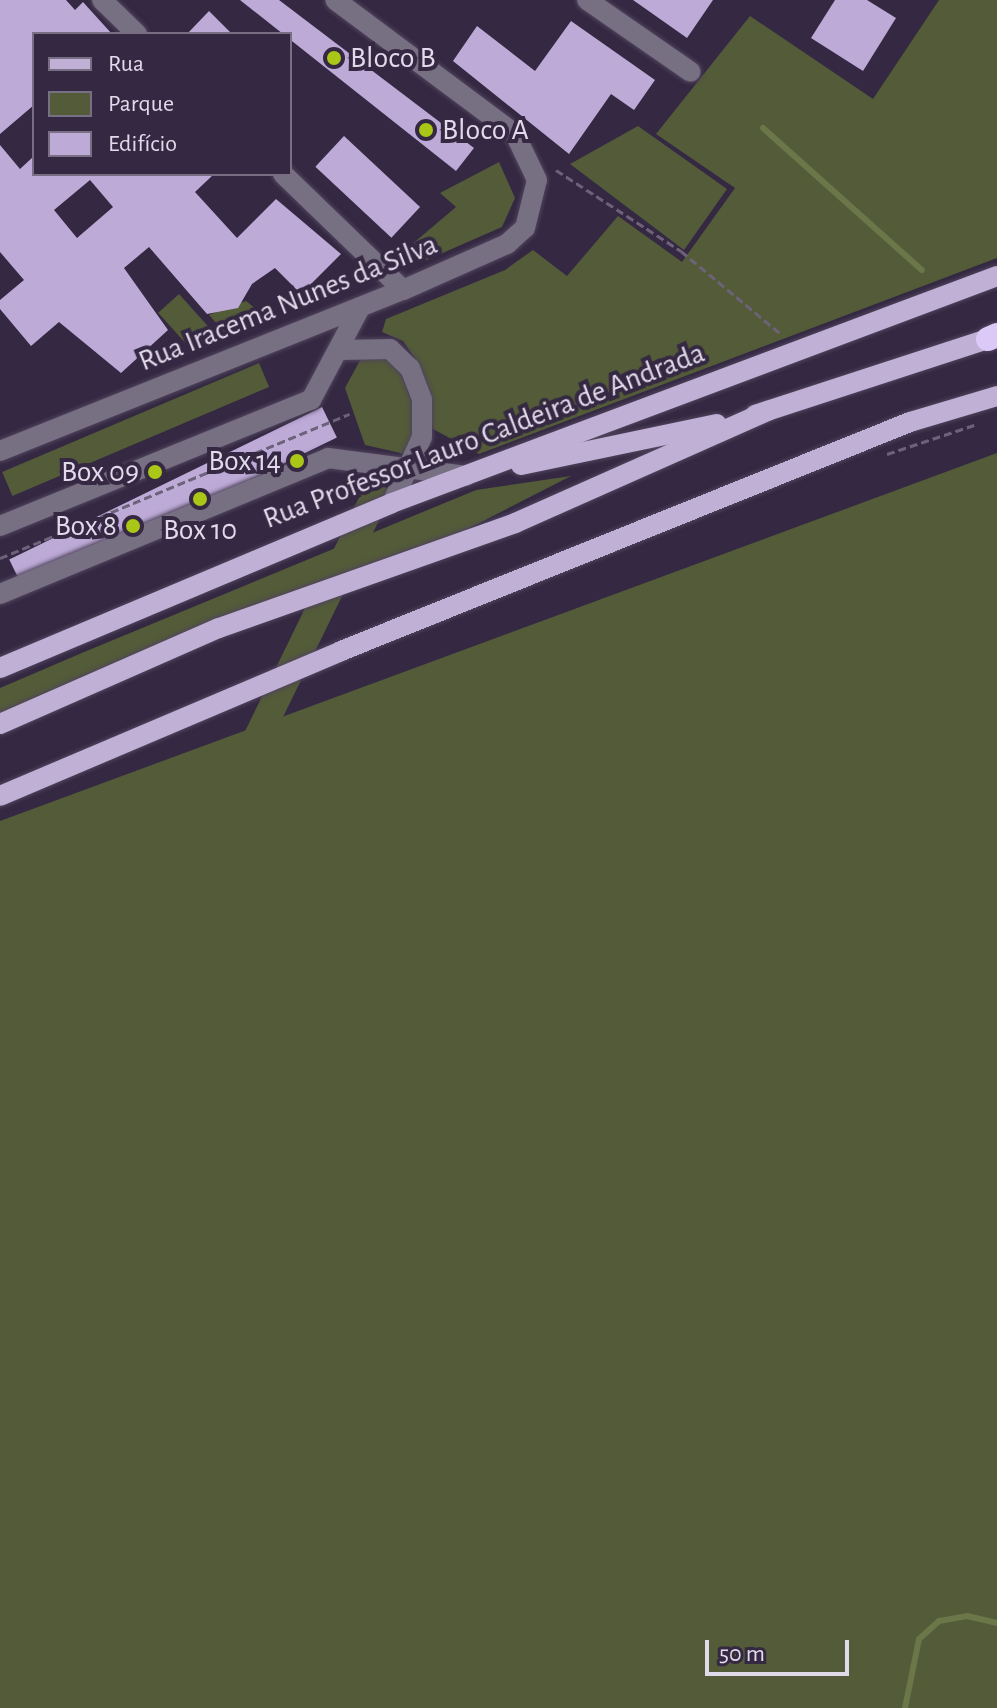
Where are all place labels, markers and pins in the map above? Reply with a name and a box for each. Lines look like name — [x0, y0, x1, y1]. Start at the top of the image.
place label: Bloco B — [350, 40, 436, 76]
marker: Bloco B — [325, 49, 343, 67]
place label: Bloco A — [442, 112, 529, 148]
marker: Bloco A — [417, 121, 435, 139]
place label: Box 14 — [208, 443, 281, 479]
marker: Box 14 — [288, 452, 306, 470]
place label: Box 09 — [61, 454, 139, 490]
marker: Box 09 — [146, 463, 164, 481]
marker: Box 10 — [191, 490, 209, 508]
place label: Box 8 — [55, 508, 117, 544]
place label: Box 10 — [163, 512, 237, 548]
marker: Box 8 — [124, 517, 142, 535]

